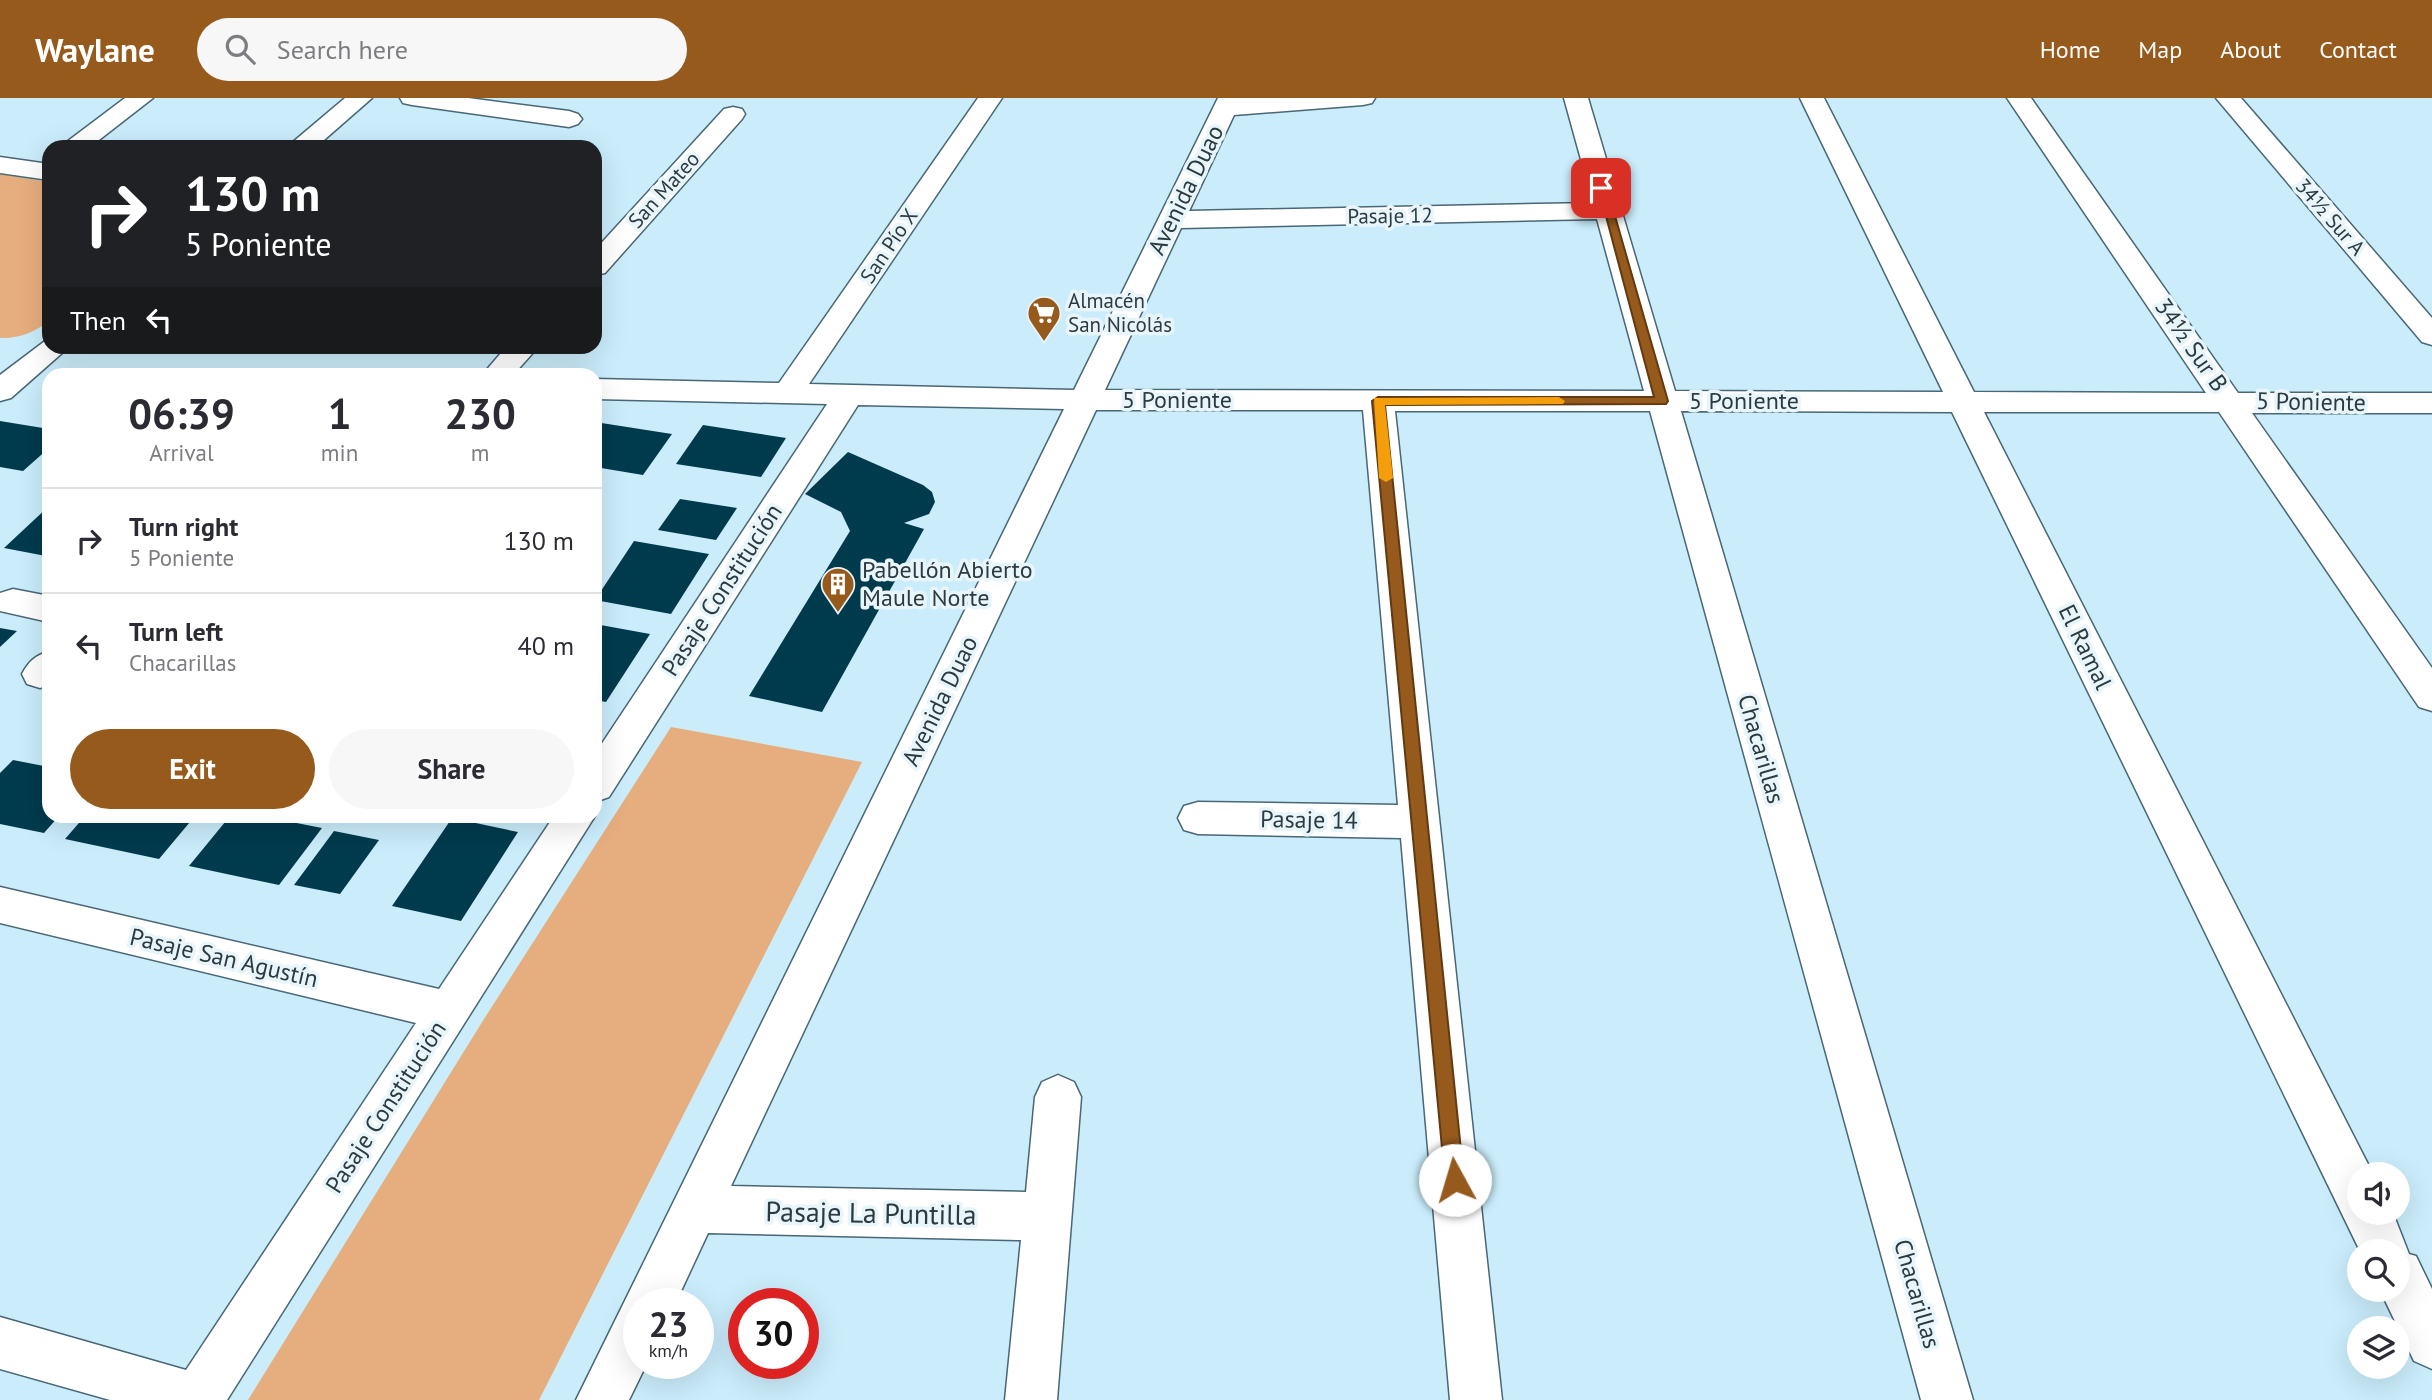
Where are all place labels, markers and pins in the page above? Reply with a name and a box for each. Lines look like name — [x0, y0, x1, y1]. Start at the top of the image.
pin — [1571, 158, 1631, 218]
place label: Almacén San Nicolás — [1068, 287, 1172, 338]
supermarket icon: Almacén San Nicolás — [1025, 294, 1063, 343]
place label: Pabellón Abierto Maule Norte — [862, 554, 1033, 613]
building icon: Pabellón Abierto Maule Norte — [819, 565, 857, 614]

